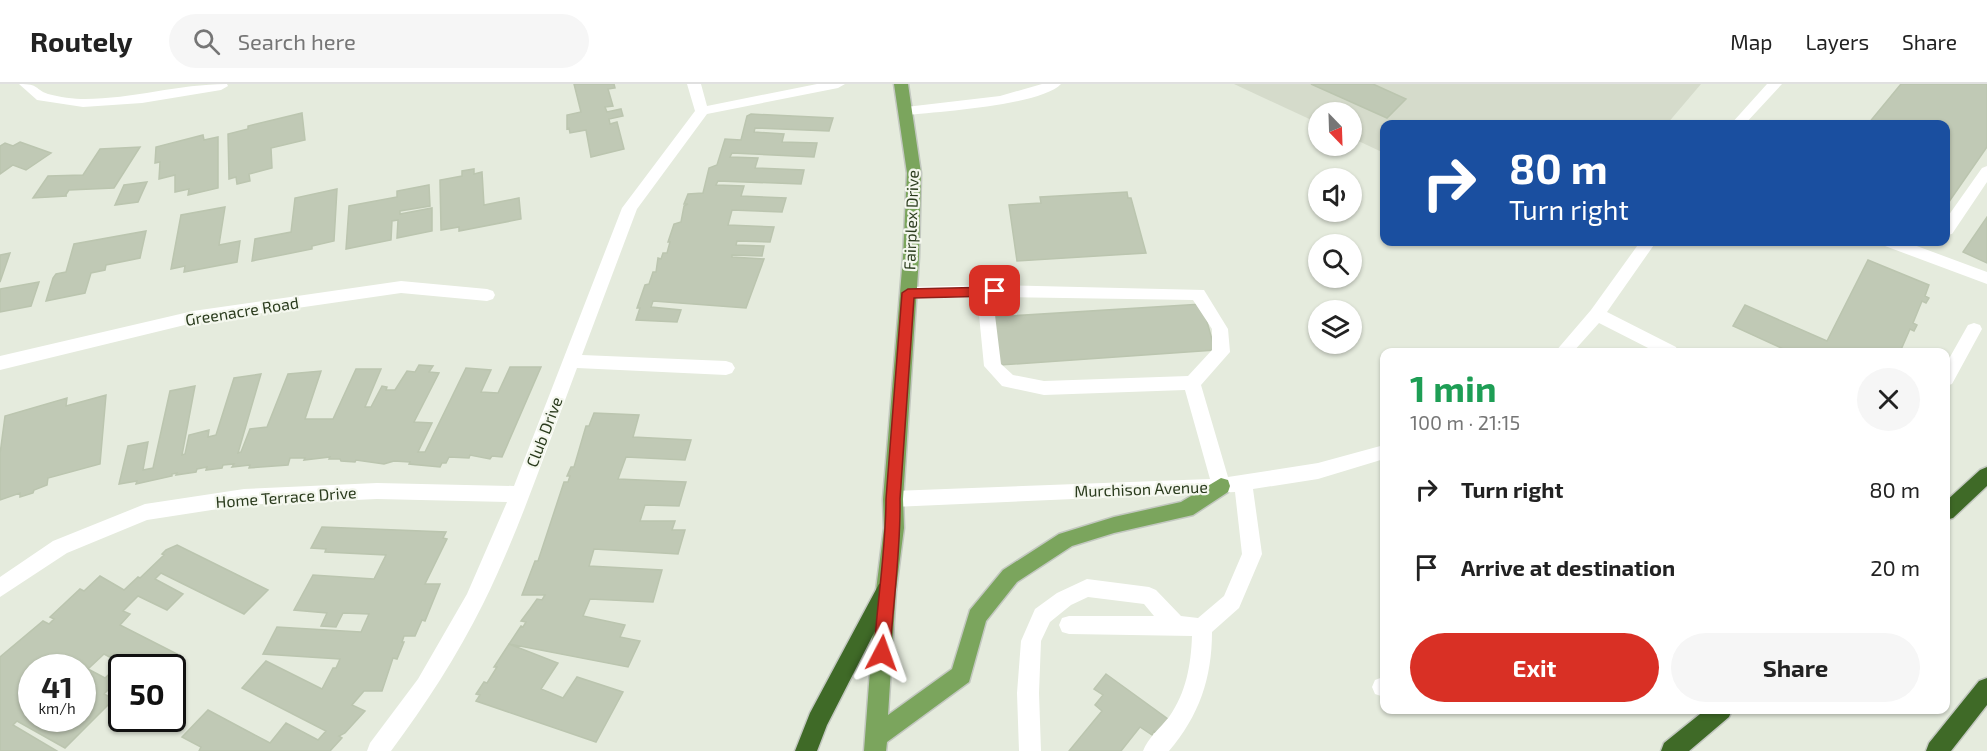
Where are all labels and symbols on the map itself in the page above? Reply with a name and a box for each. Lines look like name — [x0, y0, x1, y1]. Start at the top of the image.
north arrow — [1308, 102, 1362, 156]
street label: Fairplex Drive — [899, 170, 922, 270]
pin — [969, 265, 1020, 316]
street label: Greenacre Road — [184, 292, 300, 329]
street label: Club Drive — [521, 394, 566, 470]
street label: Murchison Avenue — [1074, 477, 1208, 500]
street label: Home Terrace Drive — [215, 482, 357, 511]
position arrow — [850, 621, 914, 685]
speed limit sign: 50 — [108, 654, 186, 732]

